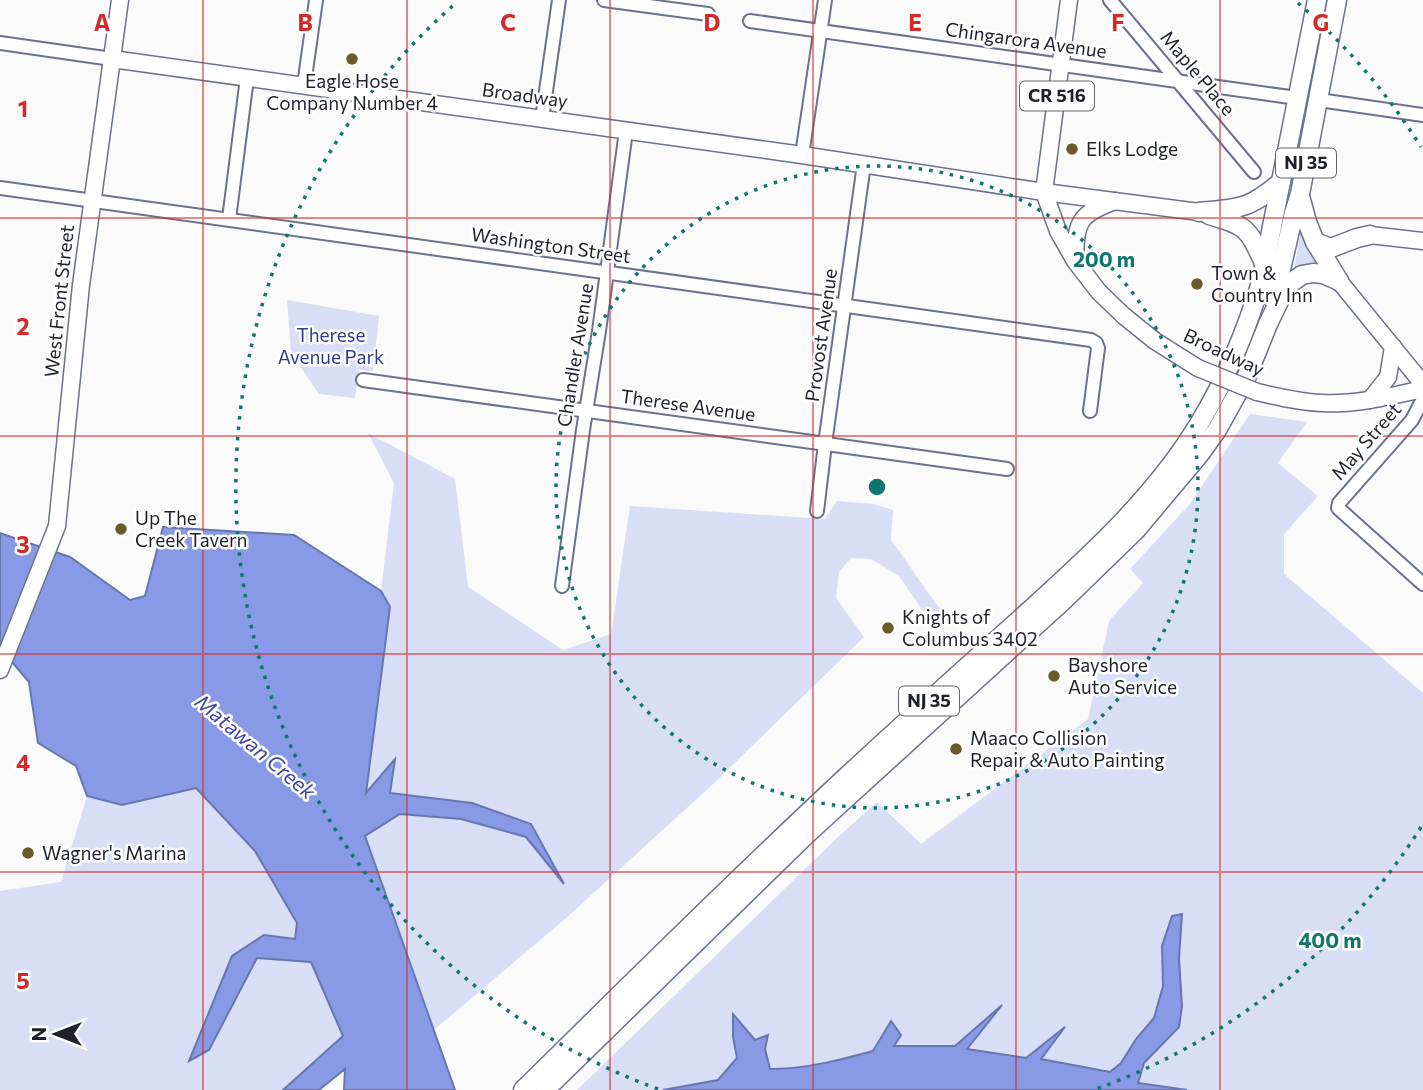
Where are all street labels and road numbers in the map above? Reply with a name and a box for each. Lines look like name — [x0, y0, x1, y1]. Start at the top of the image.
street label: Chingarora Avenue — [944, 17, 1108, 62]
street label: Maple Place — [1156, 26, 1241, 120]
street label: Broadway — [481, 77, 570, 112]
road number: CR 516 — [1020, 82, 1094, 110]
road number: NJ 35 — [1276, 148, 1336, 178]
street label: Washington Street — [470, 222, 633, 267]
street label: West Front Street — [39, 223, 78, 378]
street label: Provost Avenue — [800, 267, 841, 403]
street label: Chandler Avenue — [552, 281, 597, 428]
street label: Broadway — [1180, 323, 1268, 380]
street label: Therese Avenue — [619, 384, 757, 425]
street label: May Street — [1326, 397, 1406, 484]
road number: NJ 35 — [899, 686, 959, 716]

